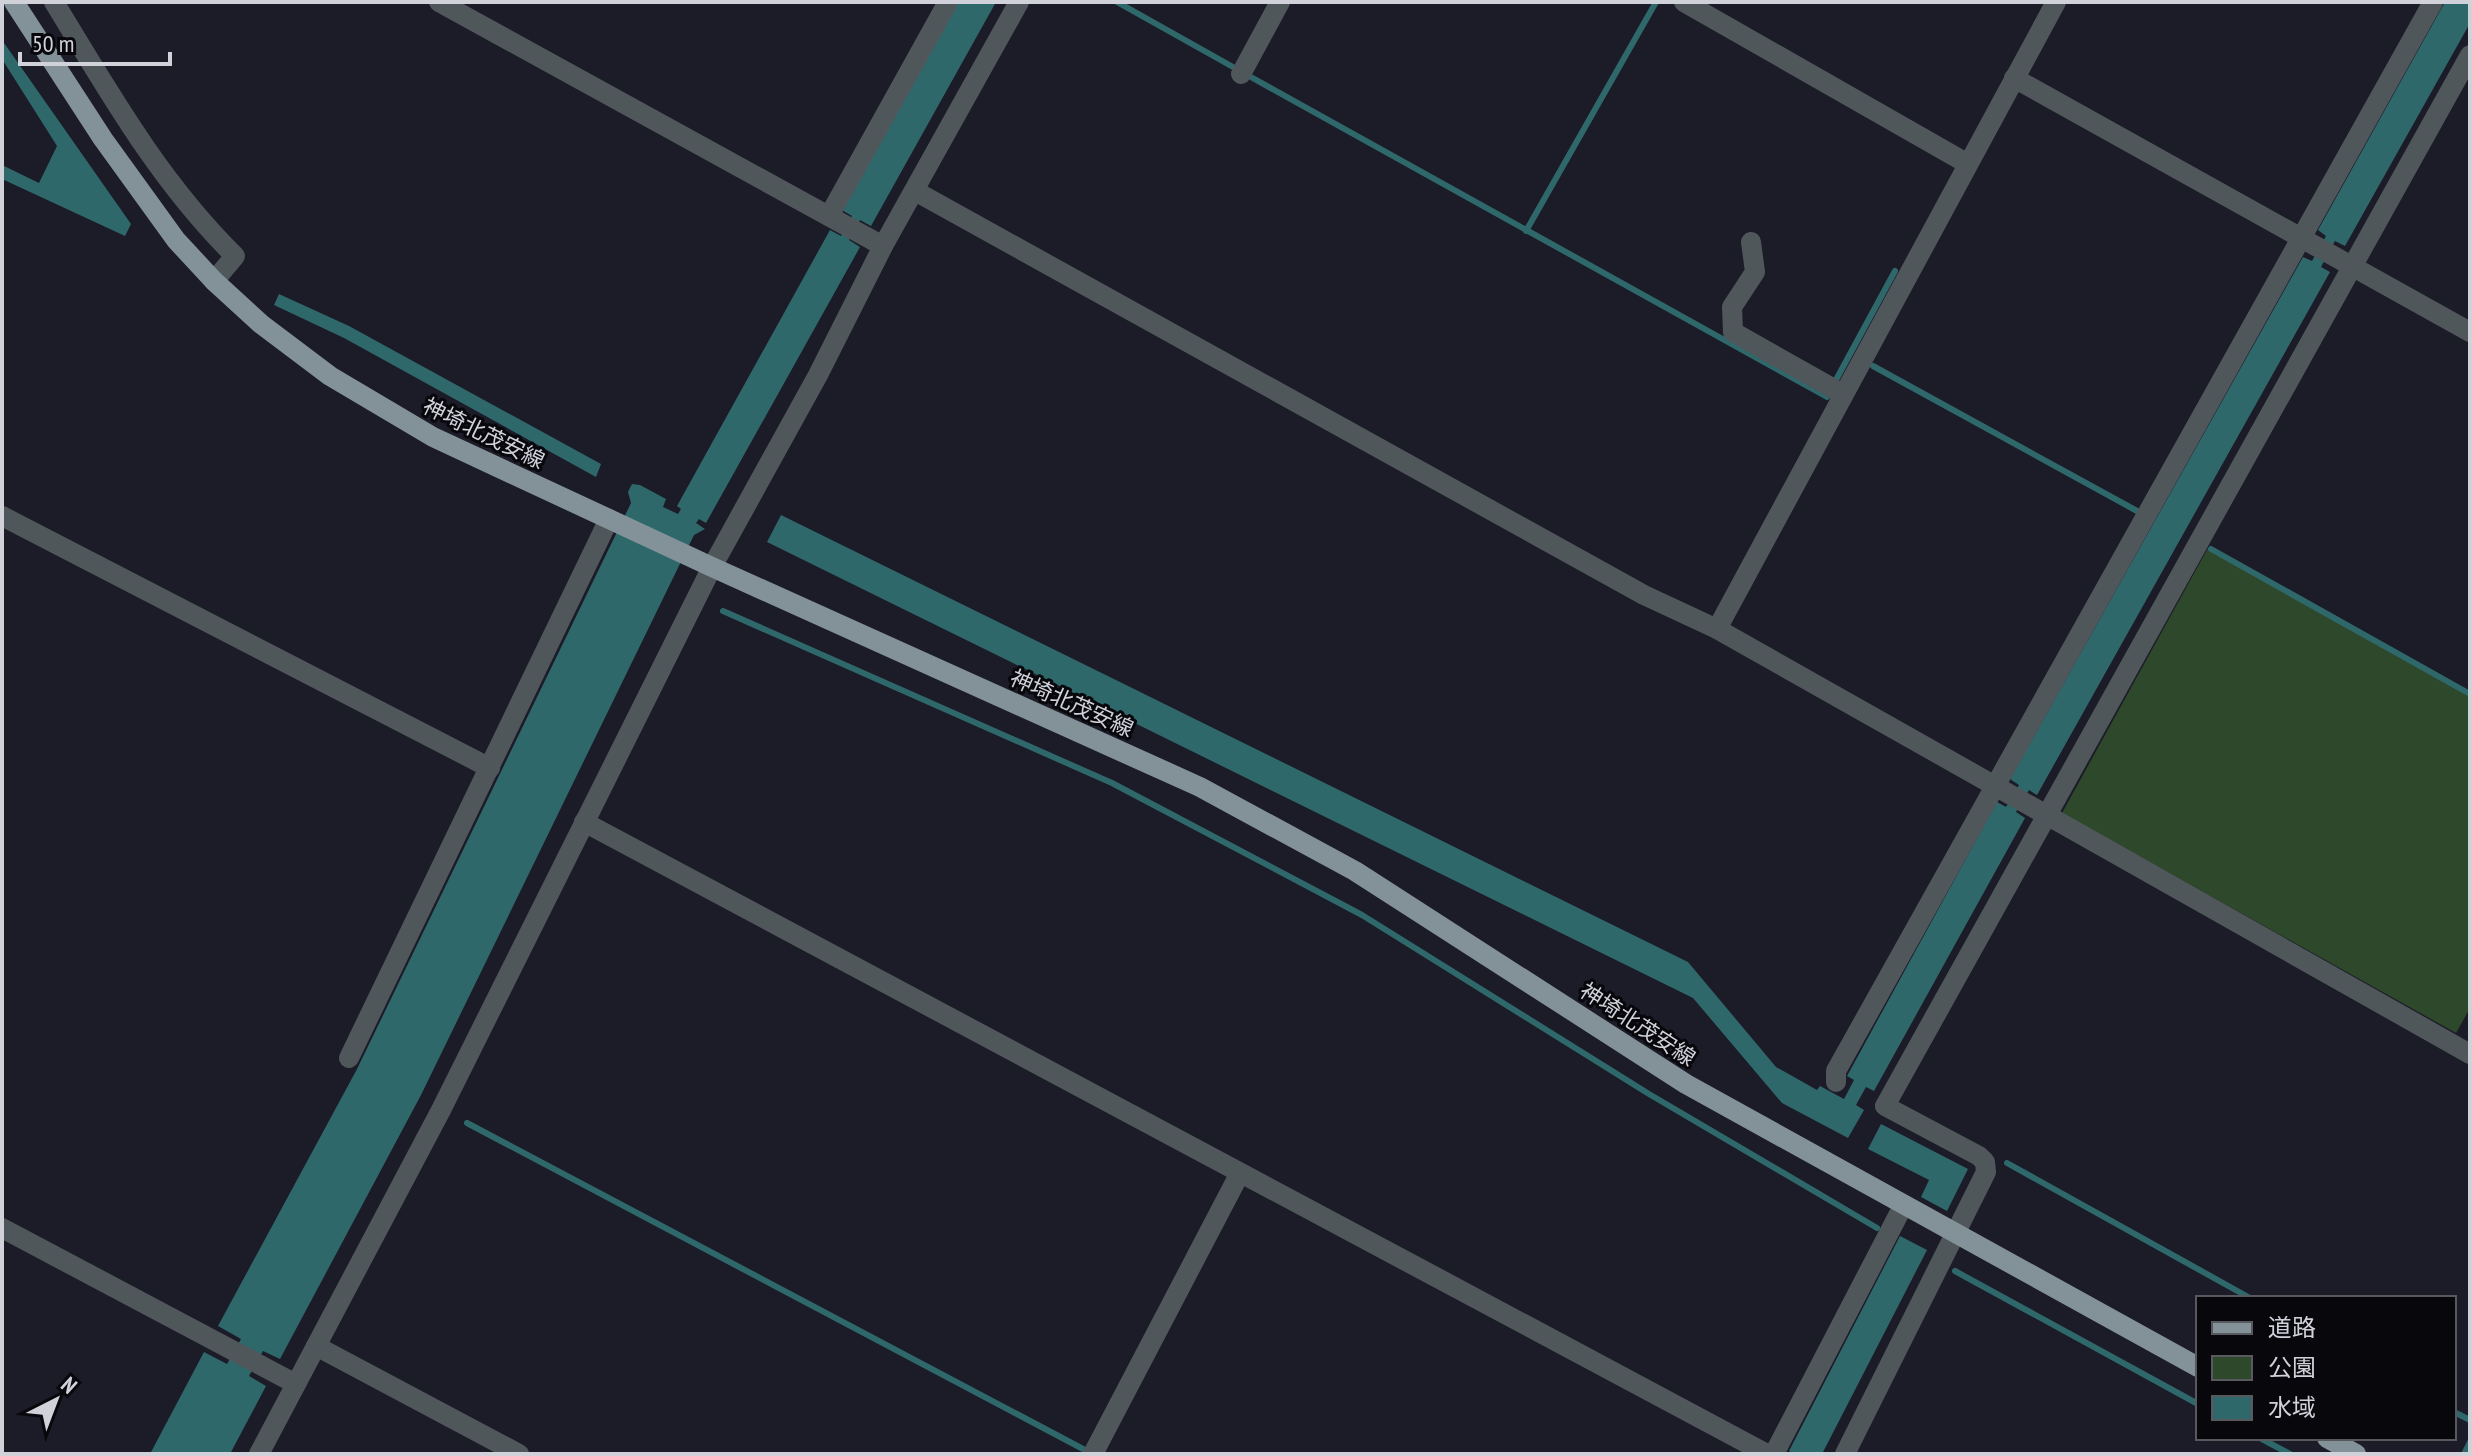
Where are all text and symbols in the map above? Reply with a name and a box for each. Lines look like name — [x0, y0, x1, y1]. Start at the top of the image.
scale bar — [20, 16, 170, 66]
text: 50 m — [32, 28, 74, 59]
street label: 神埼北茂安線 — [419, 391, 549, 475]
street label: 神埼北茂安線 — [1006, 663, 1138, 743]
street label: 神埼北茂安線 — [1575, 976, 1701, 1072]
legend — [2196, 1296, 2456, 1440]
text: 道路 — [2268, 1312, 2316, 1343]
text: 公園 — [2268, 1352, 2316, 1383]
north arrow — [16, 1360, 96, 1440]
text: N — [56, 1371, 83, 1400]
text: 水域 — [2268, 1392, 2316, 1423]

